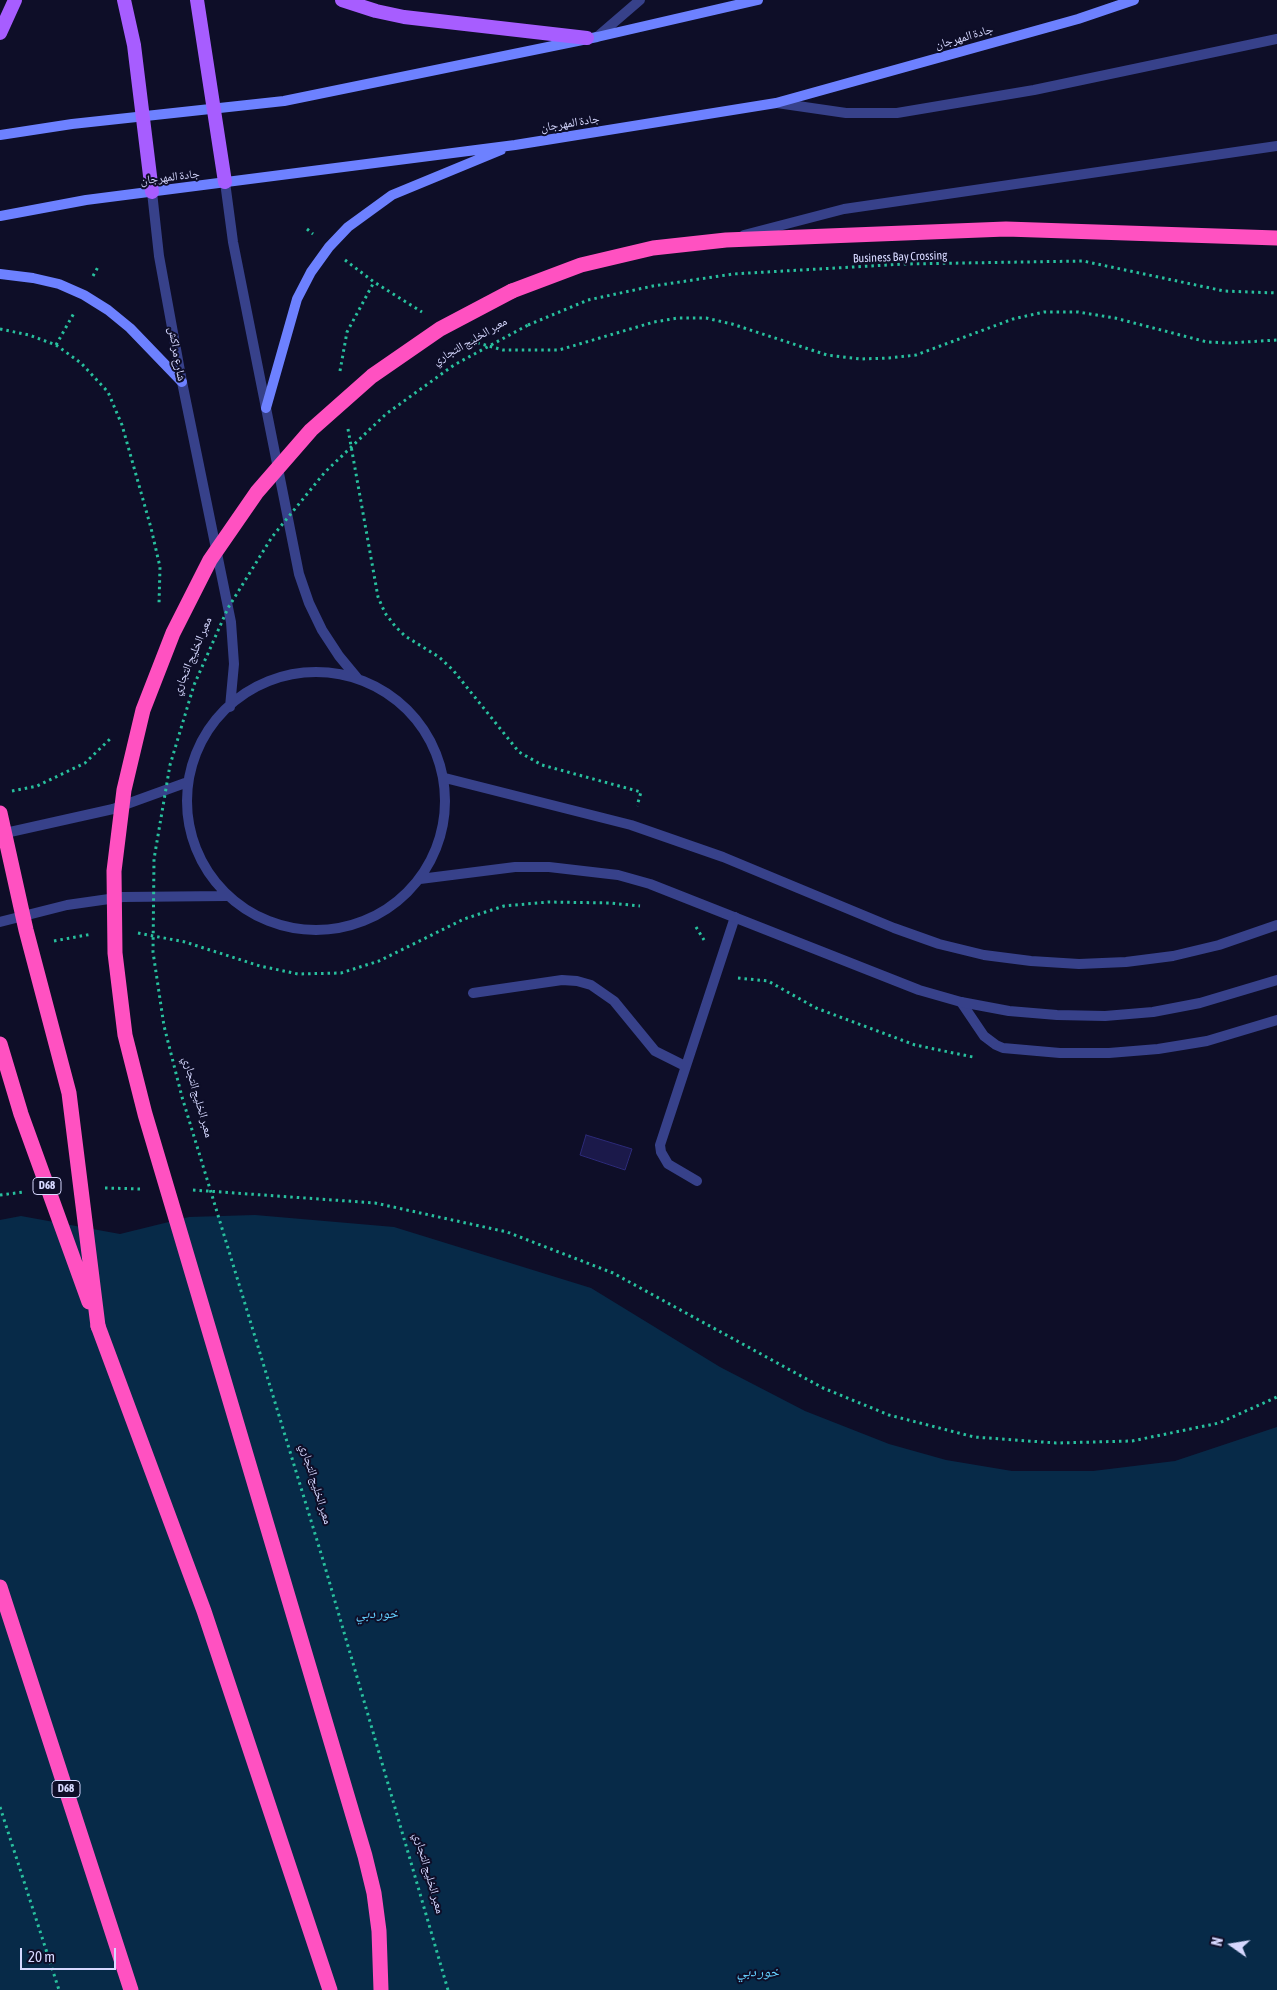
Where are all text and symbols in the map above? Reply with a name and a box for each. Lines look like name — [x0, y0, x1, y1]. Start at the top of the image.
street label: جادة المهرجان — [933, 22, 995, 52]
street label: جادة المهرجان — [539, 111, 601, 135]
street label: جادة المهرجان — [140, 166, 200, 188]
street label: Business Bay Crossing — [853, 248, 947, 266]
street label: معبر الخليج التجاري — [430, 314, 510, 368]
street label: شارع مراكش — [165, 326, 189, 382]
street label: معبر الخليج التجاري — [169, 615, 215, 697]
street label: معبر الخليج التجاري — [180, 1055, 216, 1139]
road number: D68 — [33, 1178, 61, 1194]
street label: معبر الخليج التجاري — [297, 1442, 335, 1526]
water label: خور دبي — [356, 1606, 398, 1622]
road number: D68 — [52, 1780, 80, 1798]
street label: معبر الخليج التجاري — [411, 1831, 447, 1915]
north arrow — [1207, 1920, 1257, 1970]
text: N — [1209, 1936, 1226, 1947]
scale bar — [22, 1938, 119, 1970]
text: 20 m — [28, 1948, 55, 1965]
water label: خور دبي — [737, 1963, 779, 1981]

